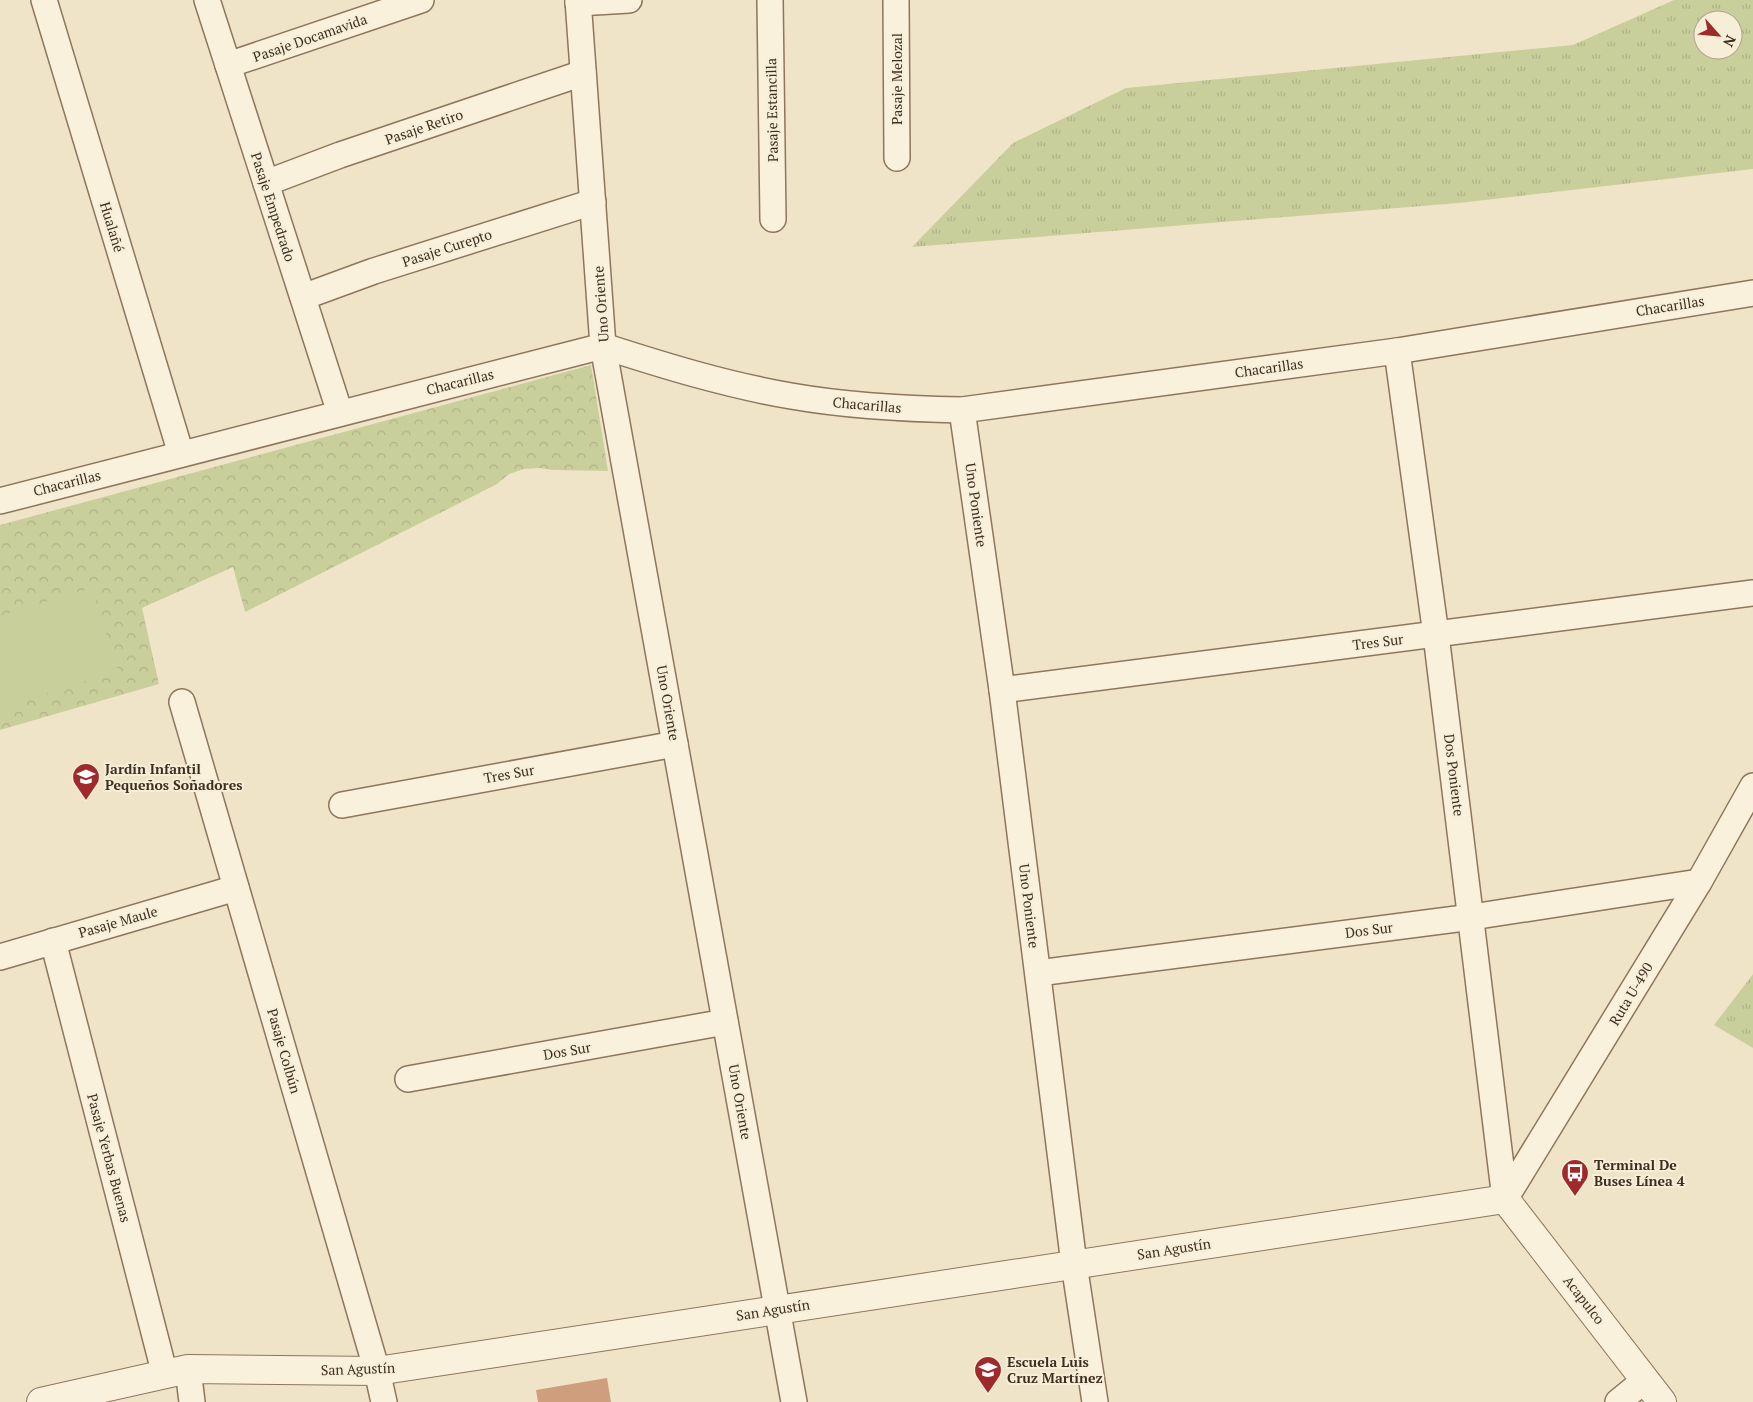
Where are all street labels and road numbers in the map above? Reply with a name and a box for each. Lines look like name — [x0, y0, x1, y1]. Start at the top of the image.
street label: Pasaje Docamavida — [250, 9, 369, 66]
street label: Pasaje Melozal — [887, 33, 906, 125]
street label: Pasaje Estancilla — [761, 58, 782, 162]
street label: Pasaje Retiro — [382, 104, 466, 149]
street label: Pasaje Empedrado — [247, 150, 300, 264]
street label: Hualañé — [96, 199, 129, 254]
street label: Pasaje Curepto — [400, 224, 494, 271]
street label: Uno Oriente — [588, 265, 613, 343]
street label: Chacarillas — [1634, 291, 1706, 320]
street label: Chacarillas — [1233, 353, 1304, 382]
street label: Chacarillas — [424, 364, 496, 399]
street label: Chacarillas — [832, 392, 902, 417]
street label: Uno Poniente — [961, 462, 992, 548]
street label: Chacarillas — [31, 465, 103, 500]
street label: Tres Sur — [1351, 629, 1405, 654]
street label: Uno Oriente — [653, 664, 684, 742]
street label: Dos Poniente — [1440, 733, 1469, 817]
street label: Tres Sur — [482, 760, 536, 787]
street label: Uno Poniente — [1015, 863, 1044, 949]
street label: Pasaje Maule — [76, 901, 160, 942]
street label: Dos Sur — [1344, 917, 1395, 942]
street label: Ruta U-490 — [1604, 959, 1657, 1029]
street label: Pasaje Colbún — [263, 1006, 306, 1096]
street label: Dos Sur — [542, 1037, 593, 1064]
street label: Uno Oriente — [725, 1063, 756, 1141]
street label: Pasaje Yerbas Buenas — [83, 1091, 136, 1224]
street label: San Agustín — [1136, 1233, 1213, 1264]
street label: Acapulco — [1559, 1271, 1610, 1328]
street label: San Agustín — [735, 1294, 812, 1325]
street label: San Agustín — [321, 1358, 396, 1379]

